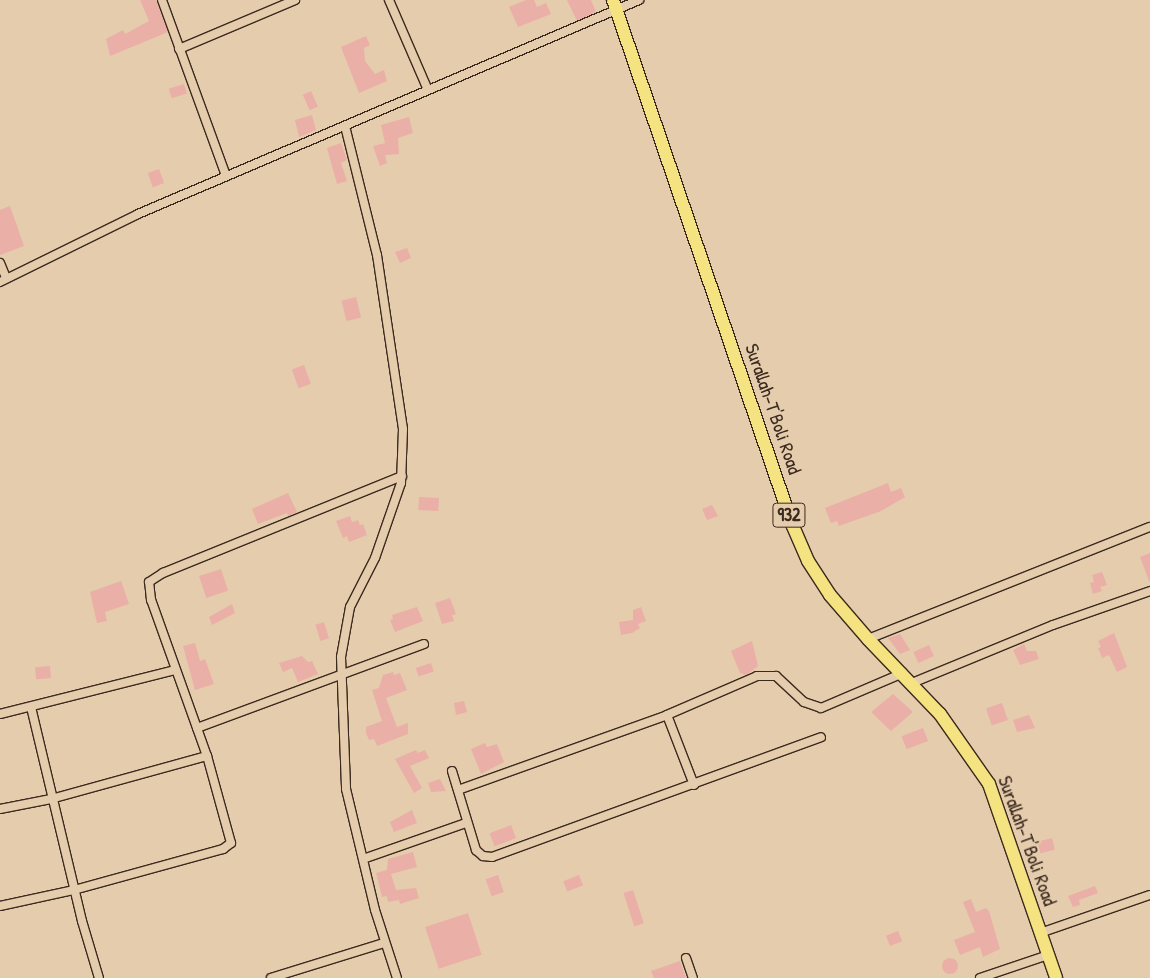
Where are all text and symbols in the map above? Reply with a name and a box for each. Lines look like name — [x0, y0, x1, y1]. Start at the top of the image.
street label: Surallah-T'Boli Road — [740, 341, 806, 477]
road number: 932 — [772, 500, 806, 530]
street label: Surallah-T'Boli Road — [993, 773, 1061, 909]

